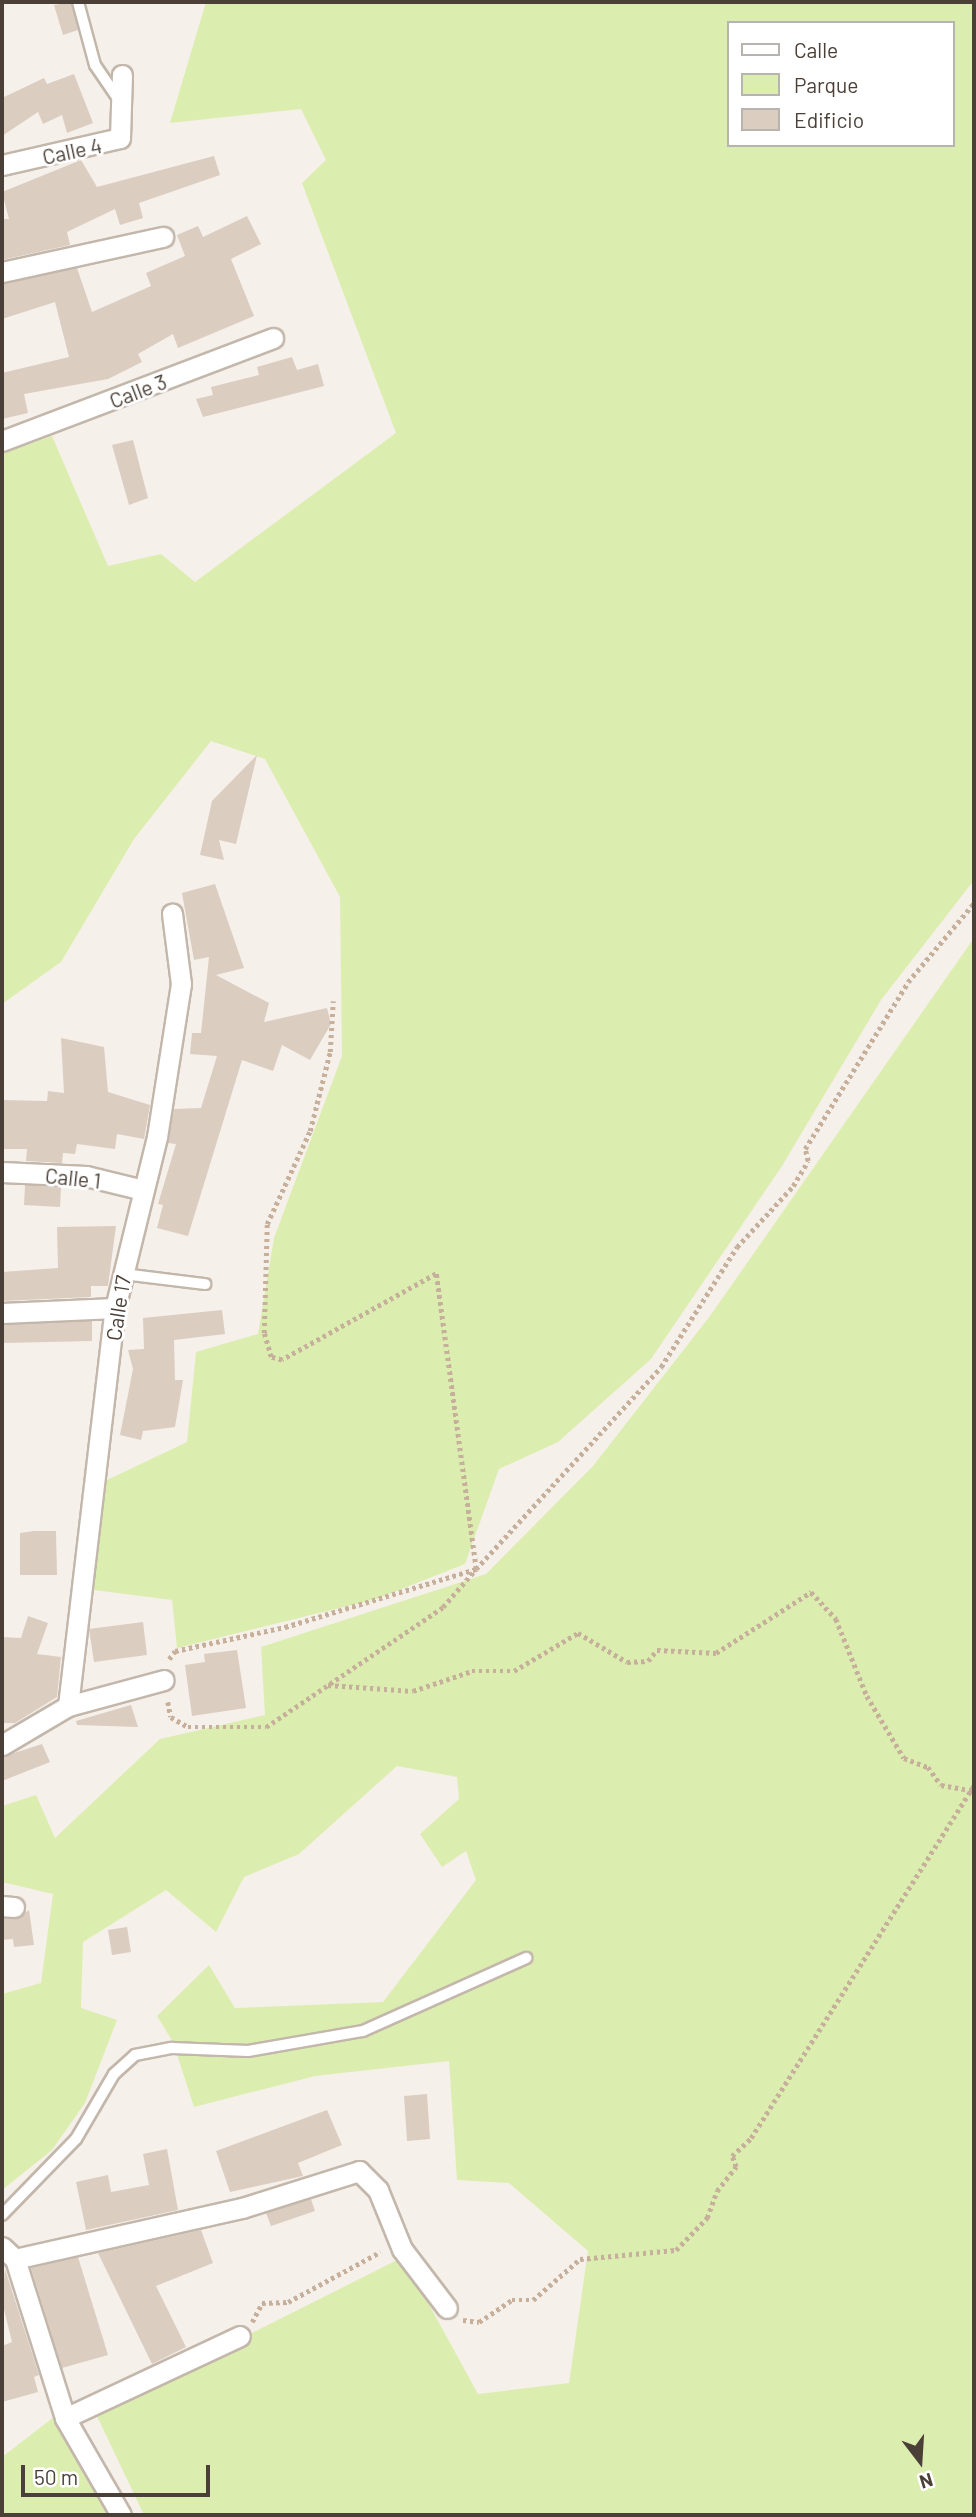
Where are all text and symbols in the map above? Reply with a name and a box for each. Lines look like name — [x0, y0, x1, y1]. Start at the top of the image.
legend — [727, 21, 955, 147]
text: Calle — [794, 37, 838, 62]
text: Parque — [794, 72, 859, 97]
text: Edificio — [794, 107, 864, 132]
street label: Calle 4 — [40, 132, 104, 170]
street label: Calle 3 — [106, 369, 170, 413]
street label: Calle 1 — [44, 1163, 102, 1193]
street label: Calle 17 — [100, 1274, 136, 1342]
north arrow — [885, 2426, 955, 2496]
scale bar — [24, 2450, 214, 2494]
text: 50 m — [34, 2464, 78, 2489]
text: N — [917, 2469, 936, 2494]

